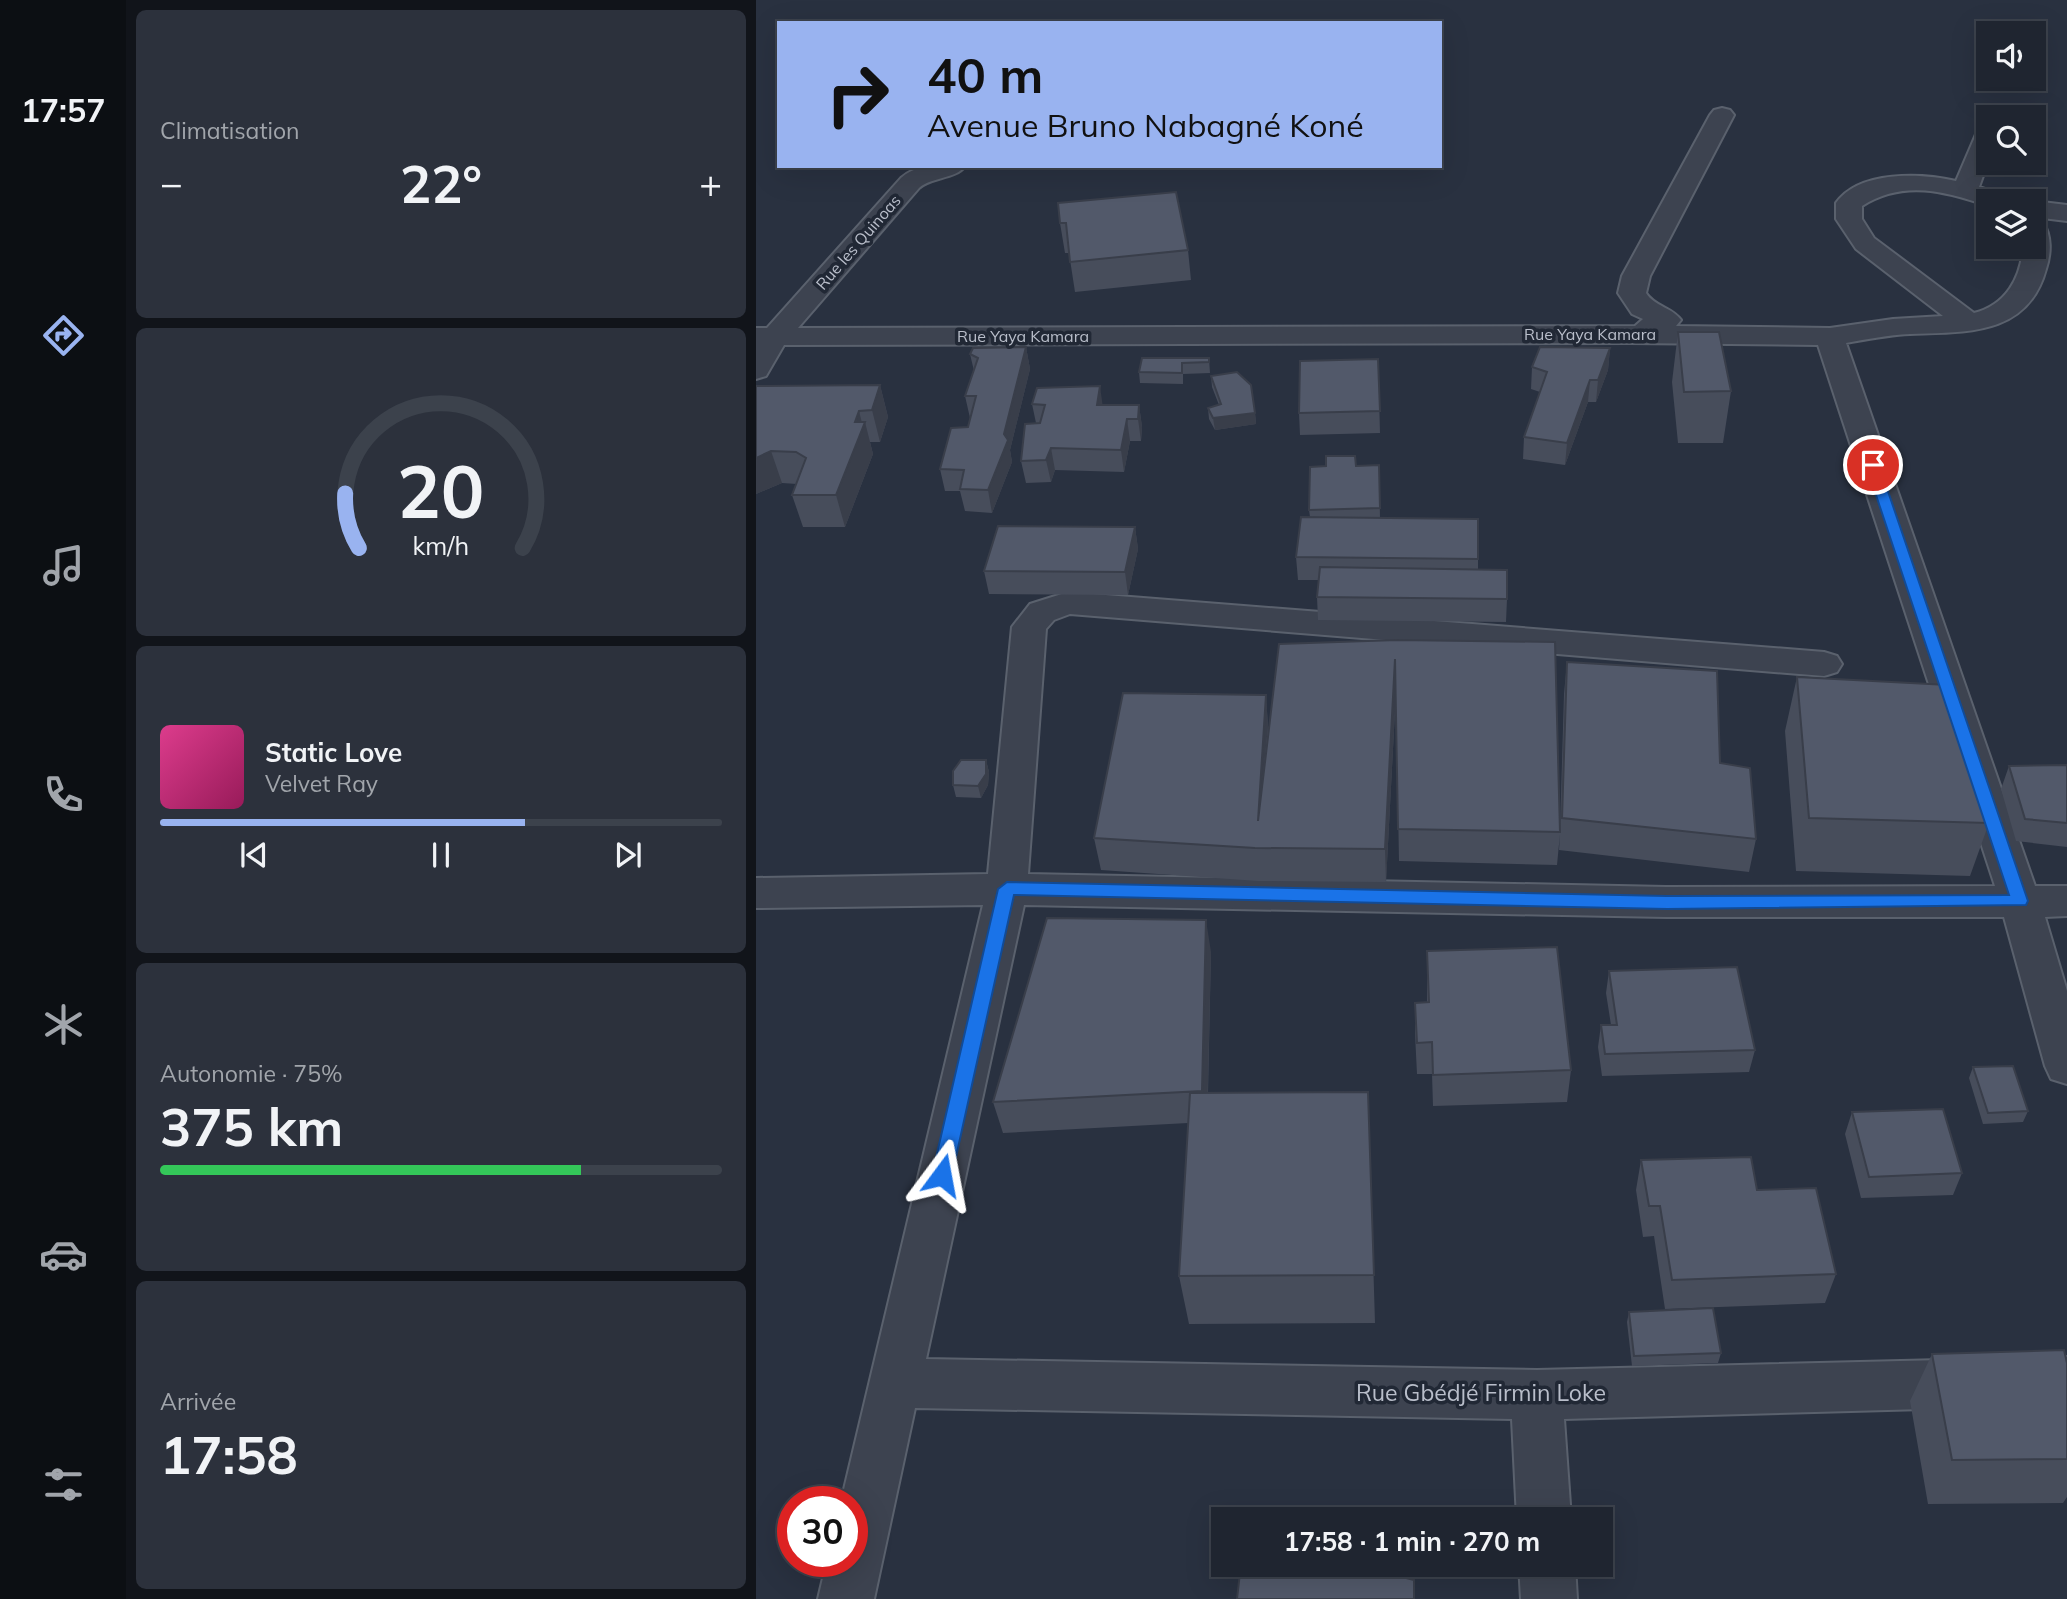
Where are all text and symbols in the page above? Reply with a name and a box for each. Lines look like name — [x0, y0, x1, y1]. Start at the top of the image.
map controls — [1976, 21, 2046, 259]
button: sound — [1976, 21, 2046, 91]
text: 40 m — [927, 44, 1043, 105]
icon: right — [812, 49, 903, 140]
text: 17:57 — [21, 90, 105, 130]
text: Avenue Bruno Nabagné Koné — [927, 105, 1364, 145]
button: search — [1976, 105, 2046, 175]
text: Climatisation — [160, 116, 300, 145]
text: 22° — [400, 151, 482, 216]
text: − — [160, 159, 183, 207]
text: + — [699, 159, 722, 207]
button: layers — [1976, 189, 2046, 259]
street label: Rue les Quinoas — [811, 190, 905, 294]
icon: directions — [39, 311, 88, 360]
street label: Rue Yaya Kamara — [1524, 324, 1656, 344]
street label: Rue Yaya Kamara — [957, 326, 1089, 346]
pin — [1843, 435, 1903, 495]
text: 20 — [397, 445, 485, 536]
icon: arrive — [1854, 446, 1892, 484]
text: km/h — [413, 529, 469, 560]
icon: music — [39, 541, 88, 590]
text: Static Love — [265, 736, 402, 769]
text: Velvet Ray — [265, 769, 378, 798]
icon: phone — [39, 770, 88, 819]
icon: previous — [235, 836, 273, 874]
icon: pause — [422, 836, 460, 874]
icon: next — [609, 836, 647, 874]
icon: climate — [39, 1000, 88, 1049]
text: Autonomie · 75% — [160, 1059, 343, 1088]
text: 375 km — [160, 1094, 343, 1159]
position arrow — [905, 1138, 979, 1212]
icon: car — [39, 1230, 88, 1279]
street label: Rue Gbédjé Firmin Loke — [1356, 1378, 1606, 1407]
text: Arrivée — [160, 1387, 236, 1416]
text: 17:58 — [160, 1422, 298, 1487]
icon: filters — [39, 1460, 88, 1509]
speed limit sign: 30 — [777, 1486, 868, 1577]
text: 17:58 · 1 min · 270 m — [1284, 1525, 1540, 1558]

